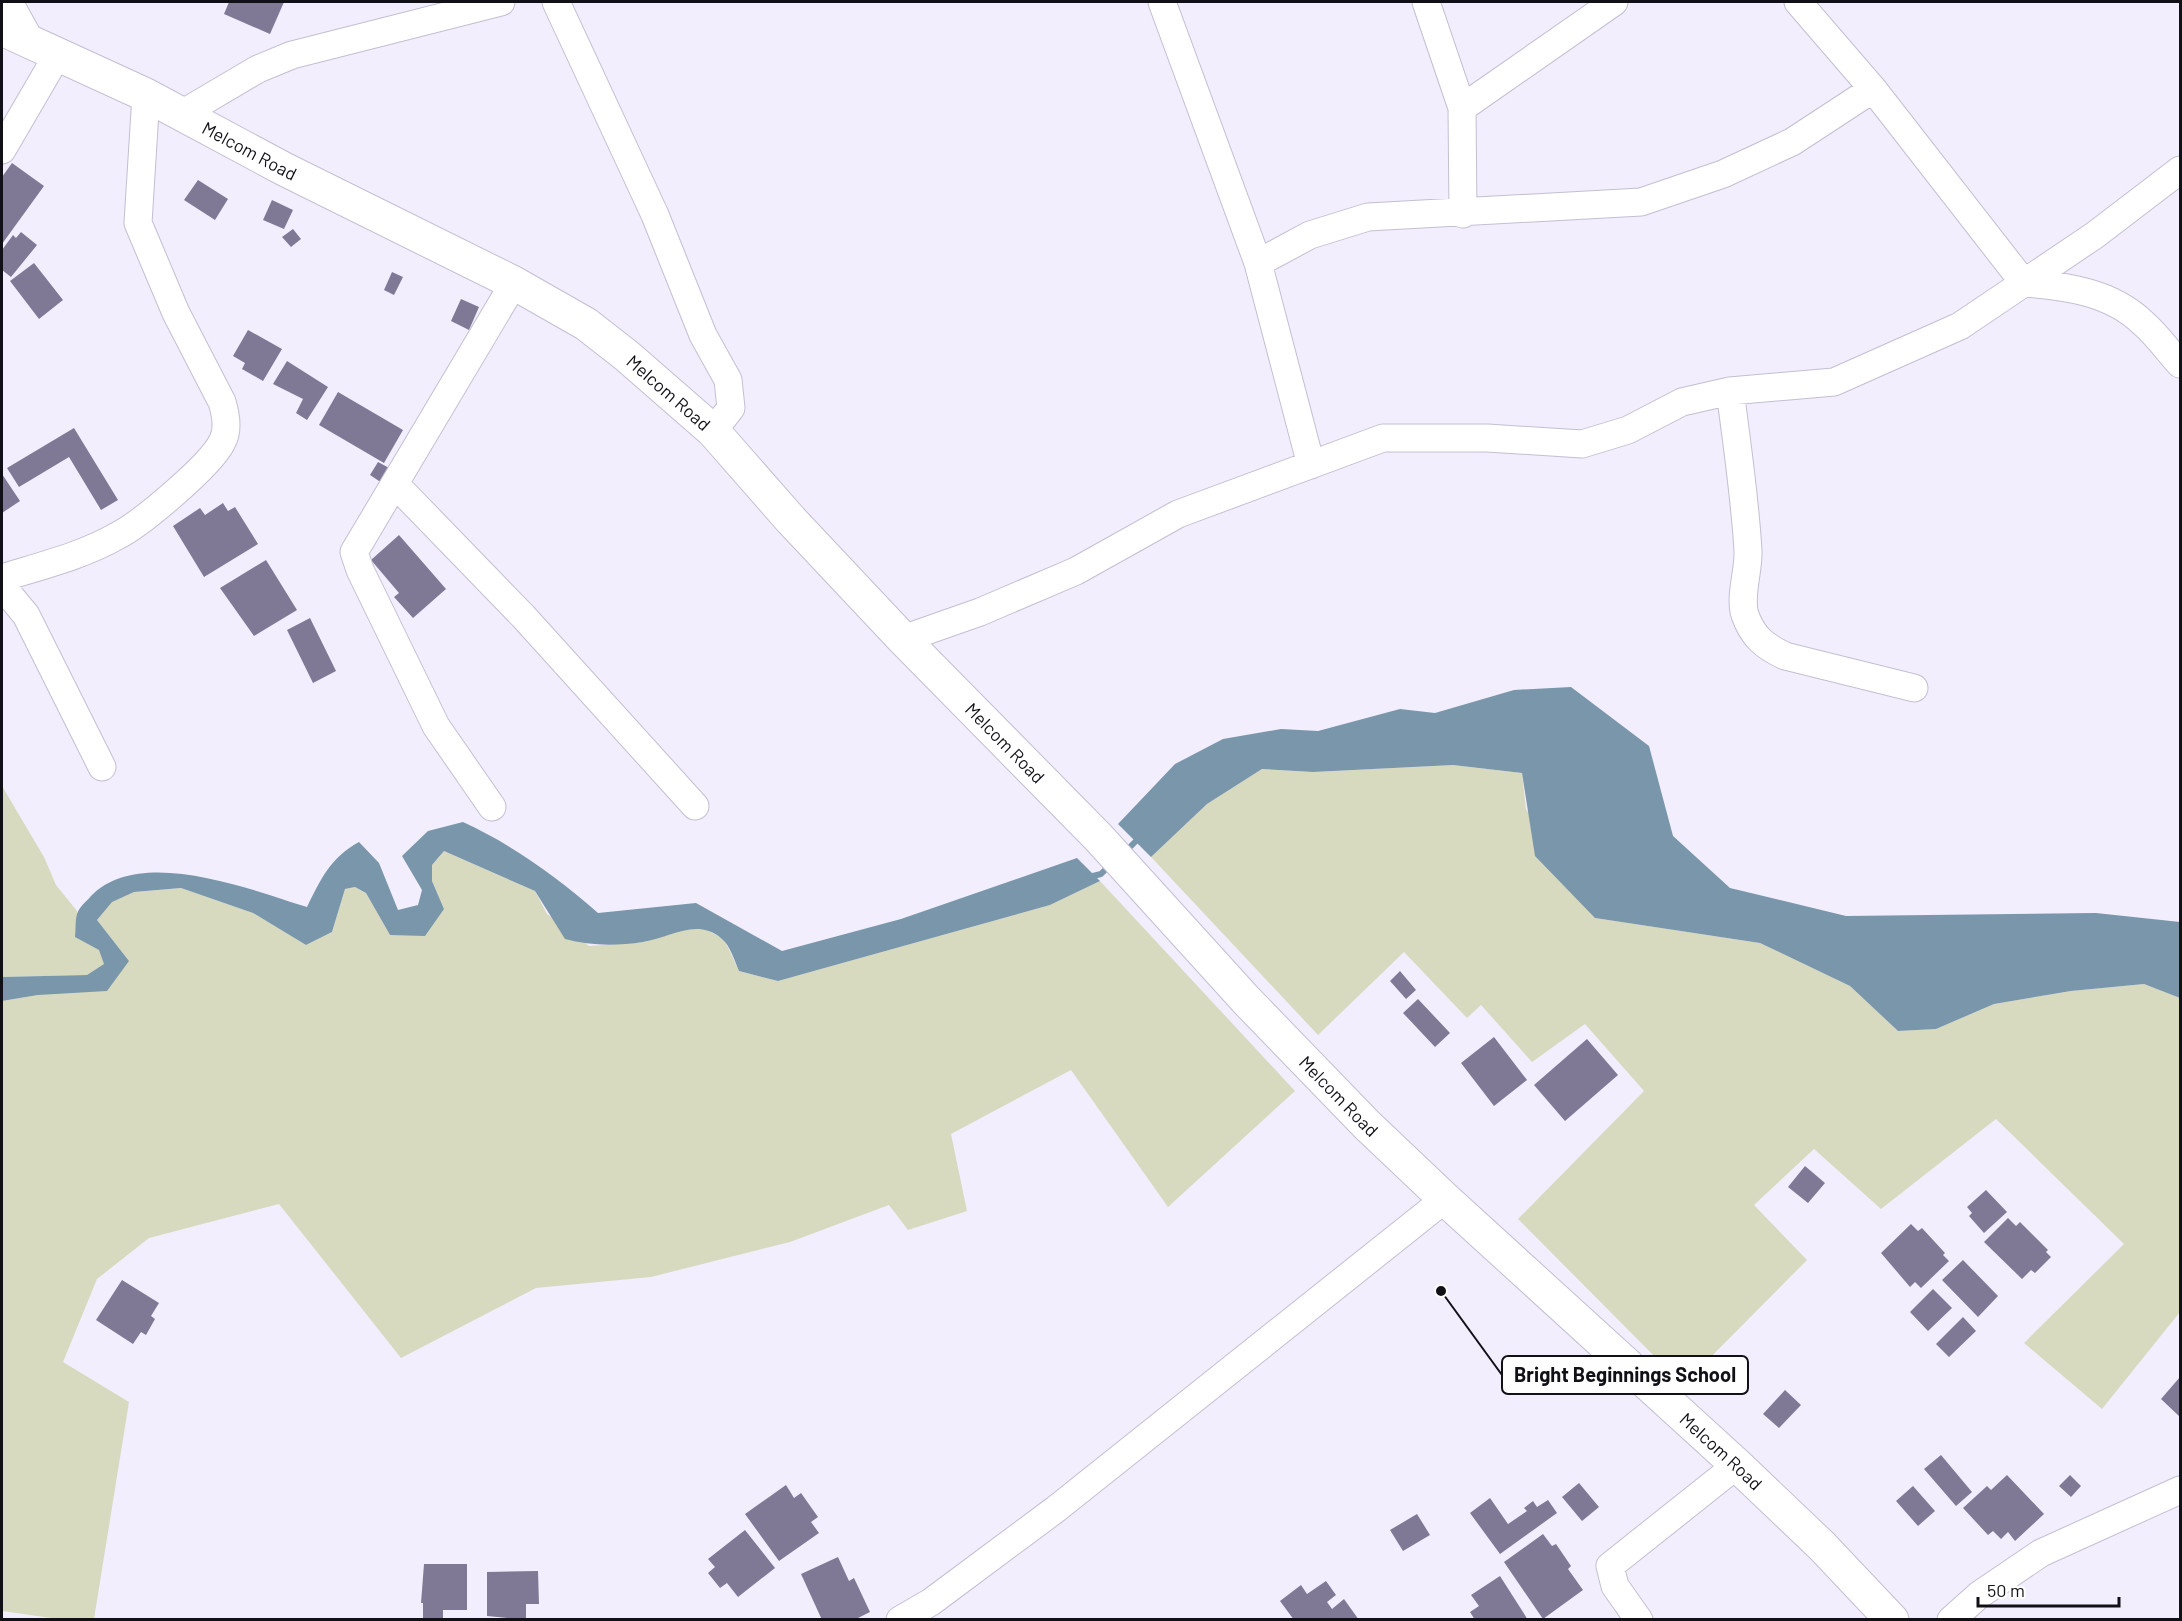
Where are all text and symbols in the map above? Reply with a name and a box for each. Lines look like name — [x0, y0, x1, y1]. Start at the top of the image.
street label: Melcom Road — [199, 116, 301, 185]
street label: Melcom Road — [622, 350, 715, 435]
street label: Melcom Road — [961, 698, 1049, 788]
street label: Melcom Road — [1295, 1051, 1383, 1141]
callout: Bright Beginnings School — [1502, 1356, 1748, 1394]
text: Bright Beginnings School — [1514, 1362, 1736, 1386]
street label: Melcom Road — [1676, 1408, 1767, 1494]
scale bar — [1978, 1570, 2119, 1608]
text: 50 m — [1987, 1579, 2025, 1601]

